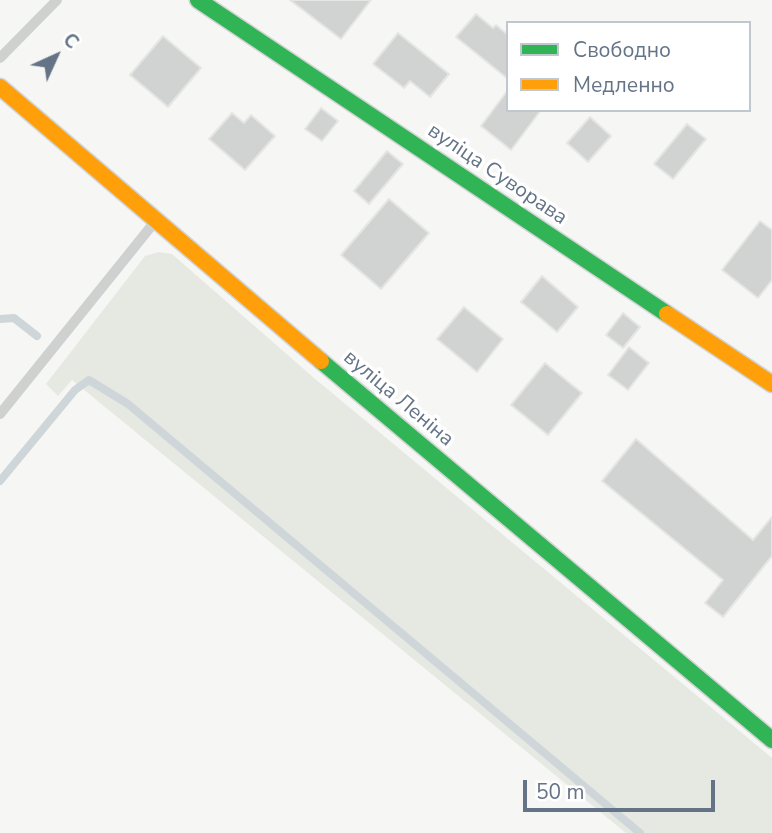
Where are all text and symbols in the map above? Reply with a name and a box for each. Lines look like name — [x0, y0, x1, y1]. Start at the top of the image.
north arrow — [21, 21, 91, 91]
legend — [506, 21, 751, 112]
text: С — [57, 27, 85, 55]
text: Свободно — [573, 36, 671, 64]
text: Медленно — [573, 71, 675, 99]
street label: вуліца Суворава — [422, 119, 572, 231]
street label: вуліца Леніна — [338, 346, 458, 452]
scale bar — [527, 766, 720, 810]
text: 50 m — [536, 778, 585, 806]

